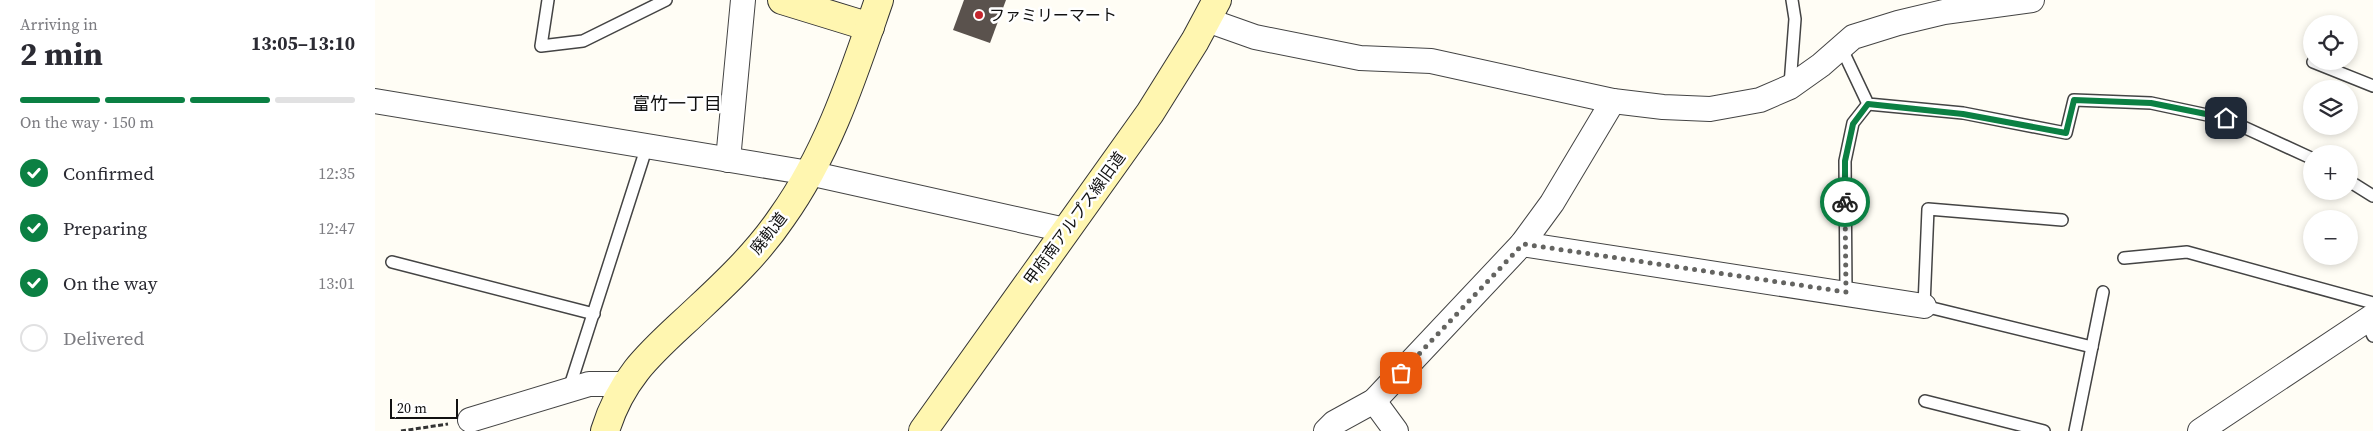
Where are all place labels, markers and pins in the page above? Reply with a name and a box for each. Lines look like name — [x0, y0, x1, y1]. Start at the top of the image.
place label: ファミリーマート — [989, 4, 1117, 26]
marker: ファミリーマート — [973, 9, 985, 21]
pin — [2205, 97, 2247, 139]
pin — [1380, 352, 1422, 394]

